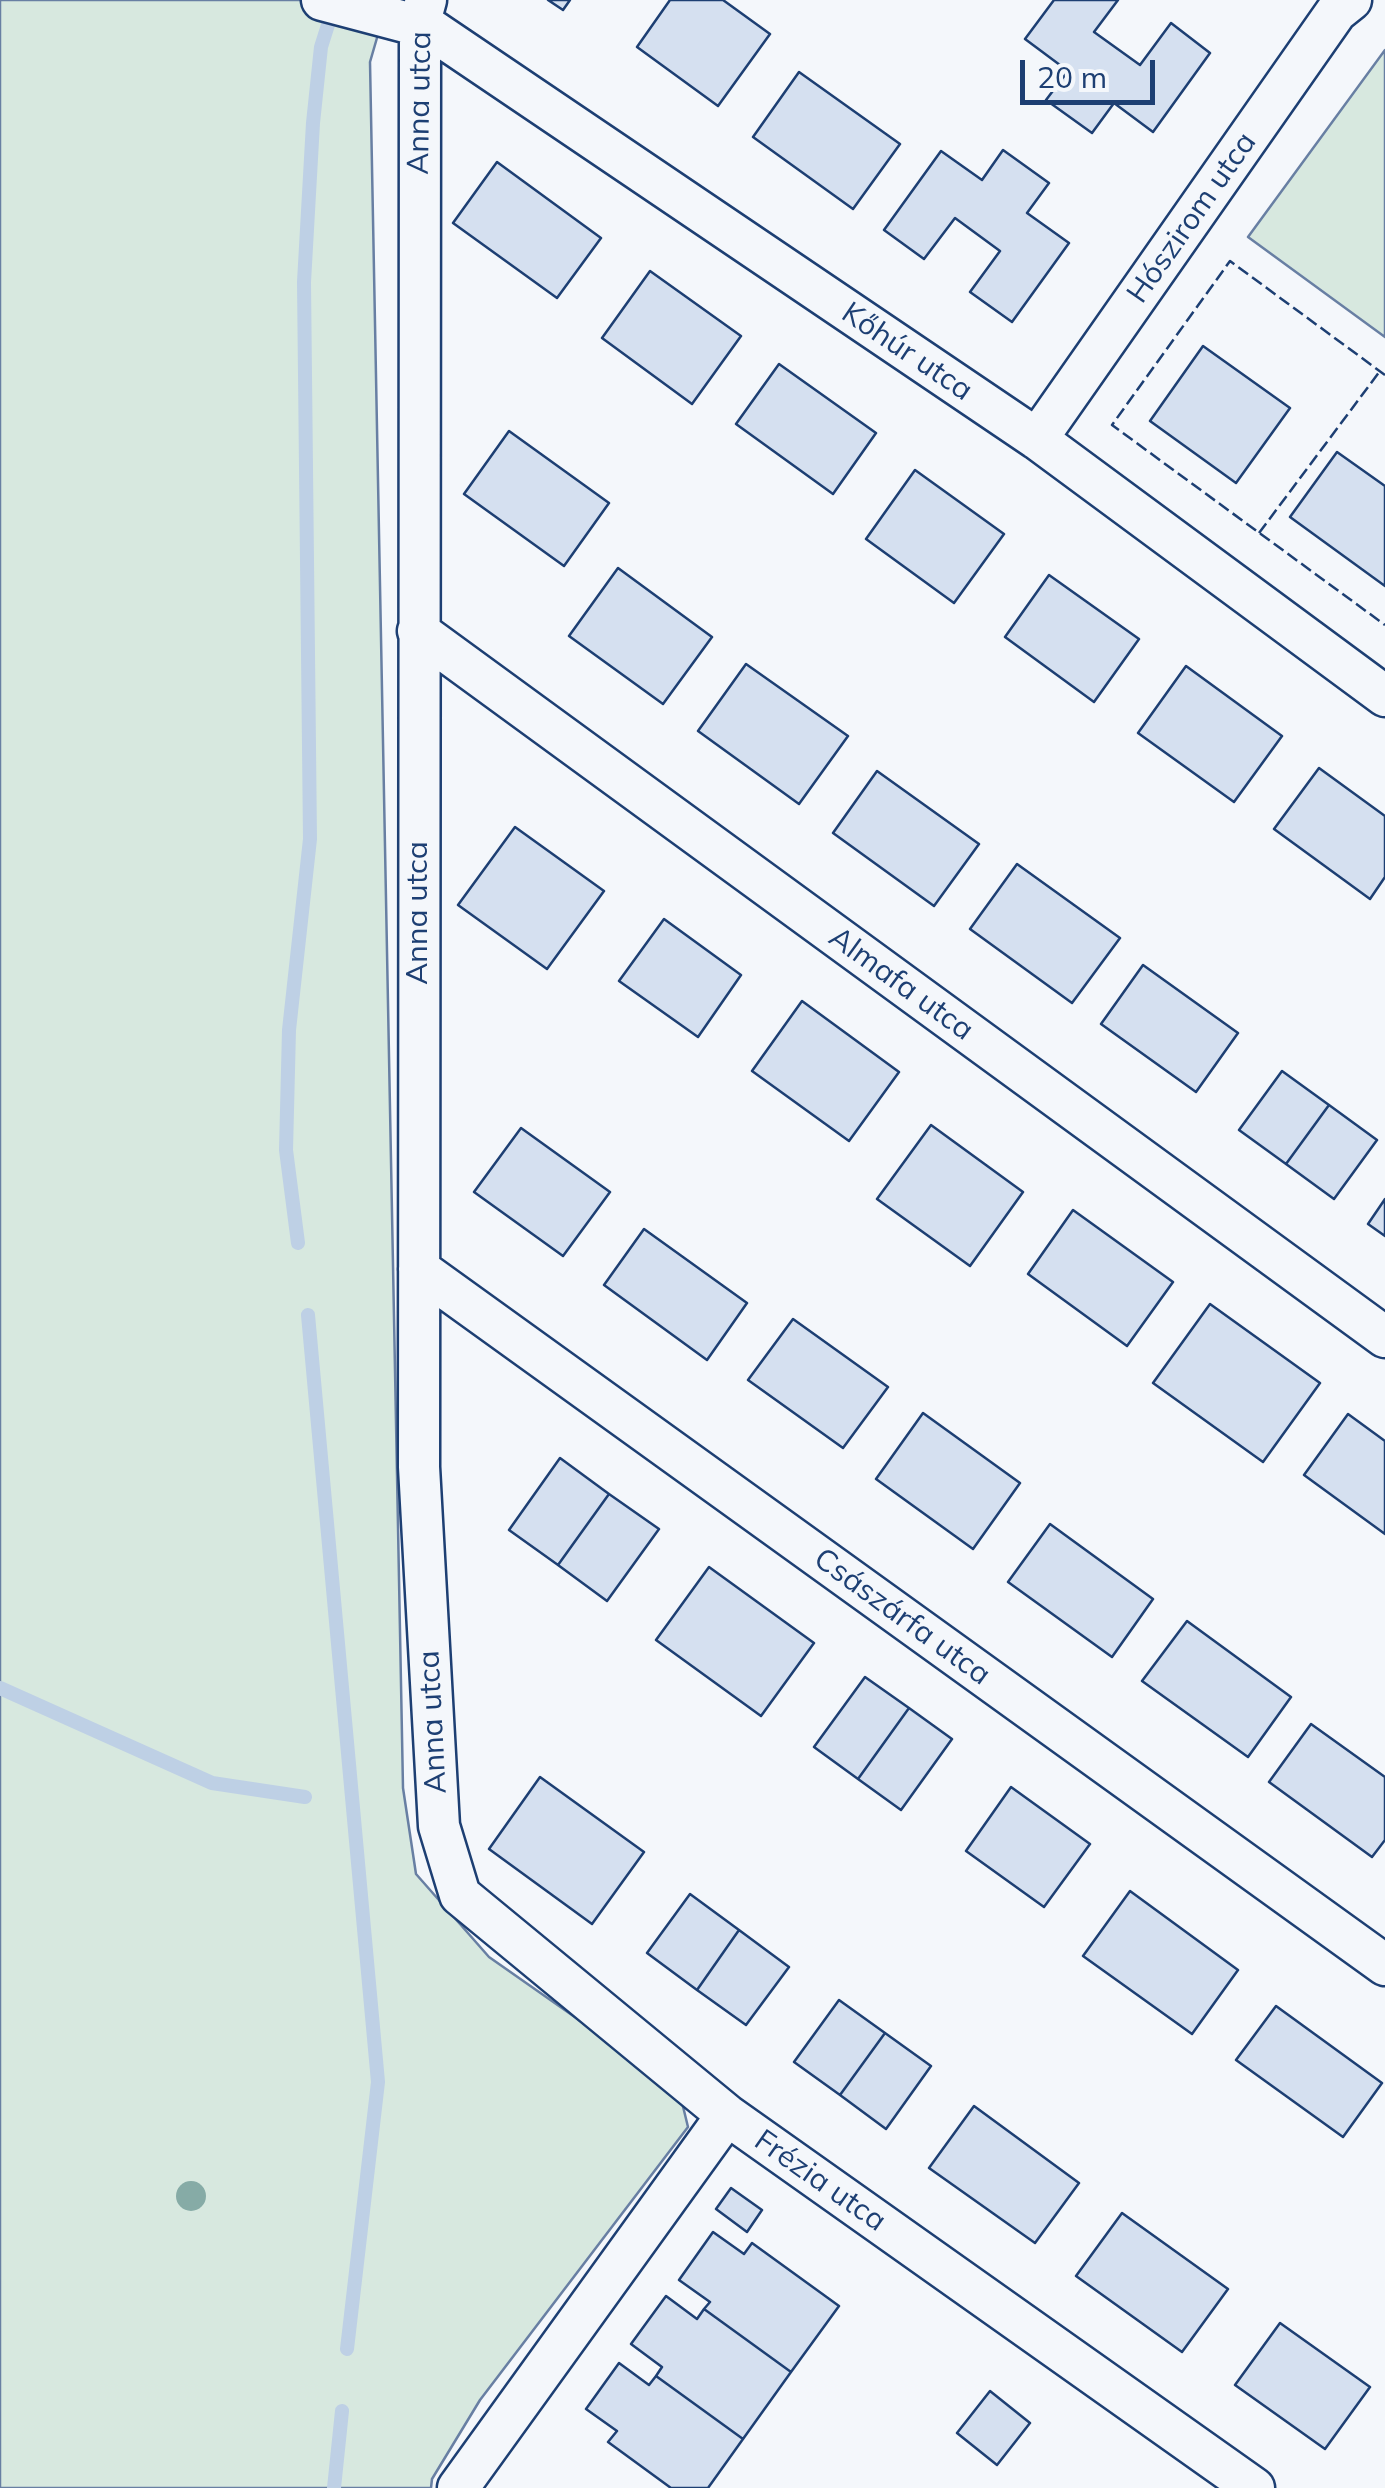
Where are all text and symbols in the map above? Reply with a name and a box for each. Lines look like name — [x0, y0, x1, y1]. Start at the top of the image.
street label: Anna utca — [401, 31, 439, 175]
scale bar — [1025, 40, 1160, 102]
text: 20 m — [1037, 58, 1107, 96]
street label: Hószirom utca — [1120, 126, 1264, 310]
street label: Kőhúr utca — [835, 295, 979, 409]
street label: Anna utca — [400, 841, 436, 985]
street label: Almafa utca — [822, 920, 980, 1048]
street label: Császárfa utca — [807, 1541, 997, 1693]
street label: Anna utca — [411, 1649, 455, 1795]
street label: Frézia utca — [747, 2123, 893, 2239]

